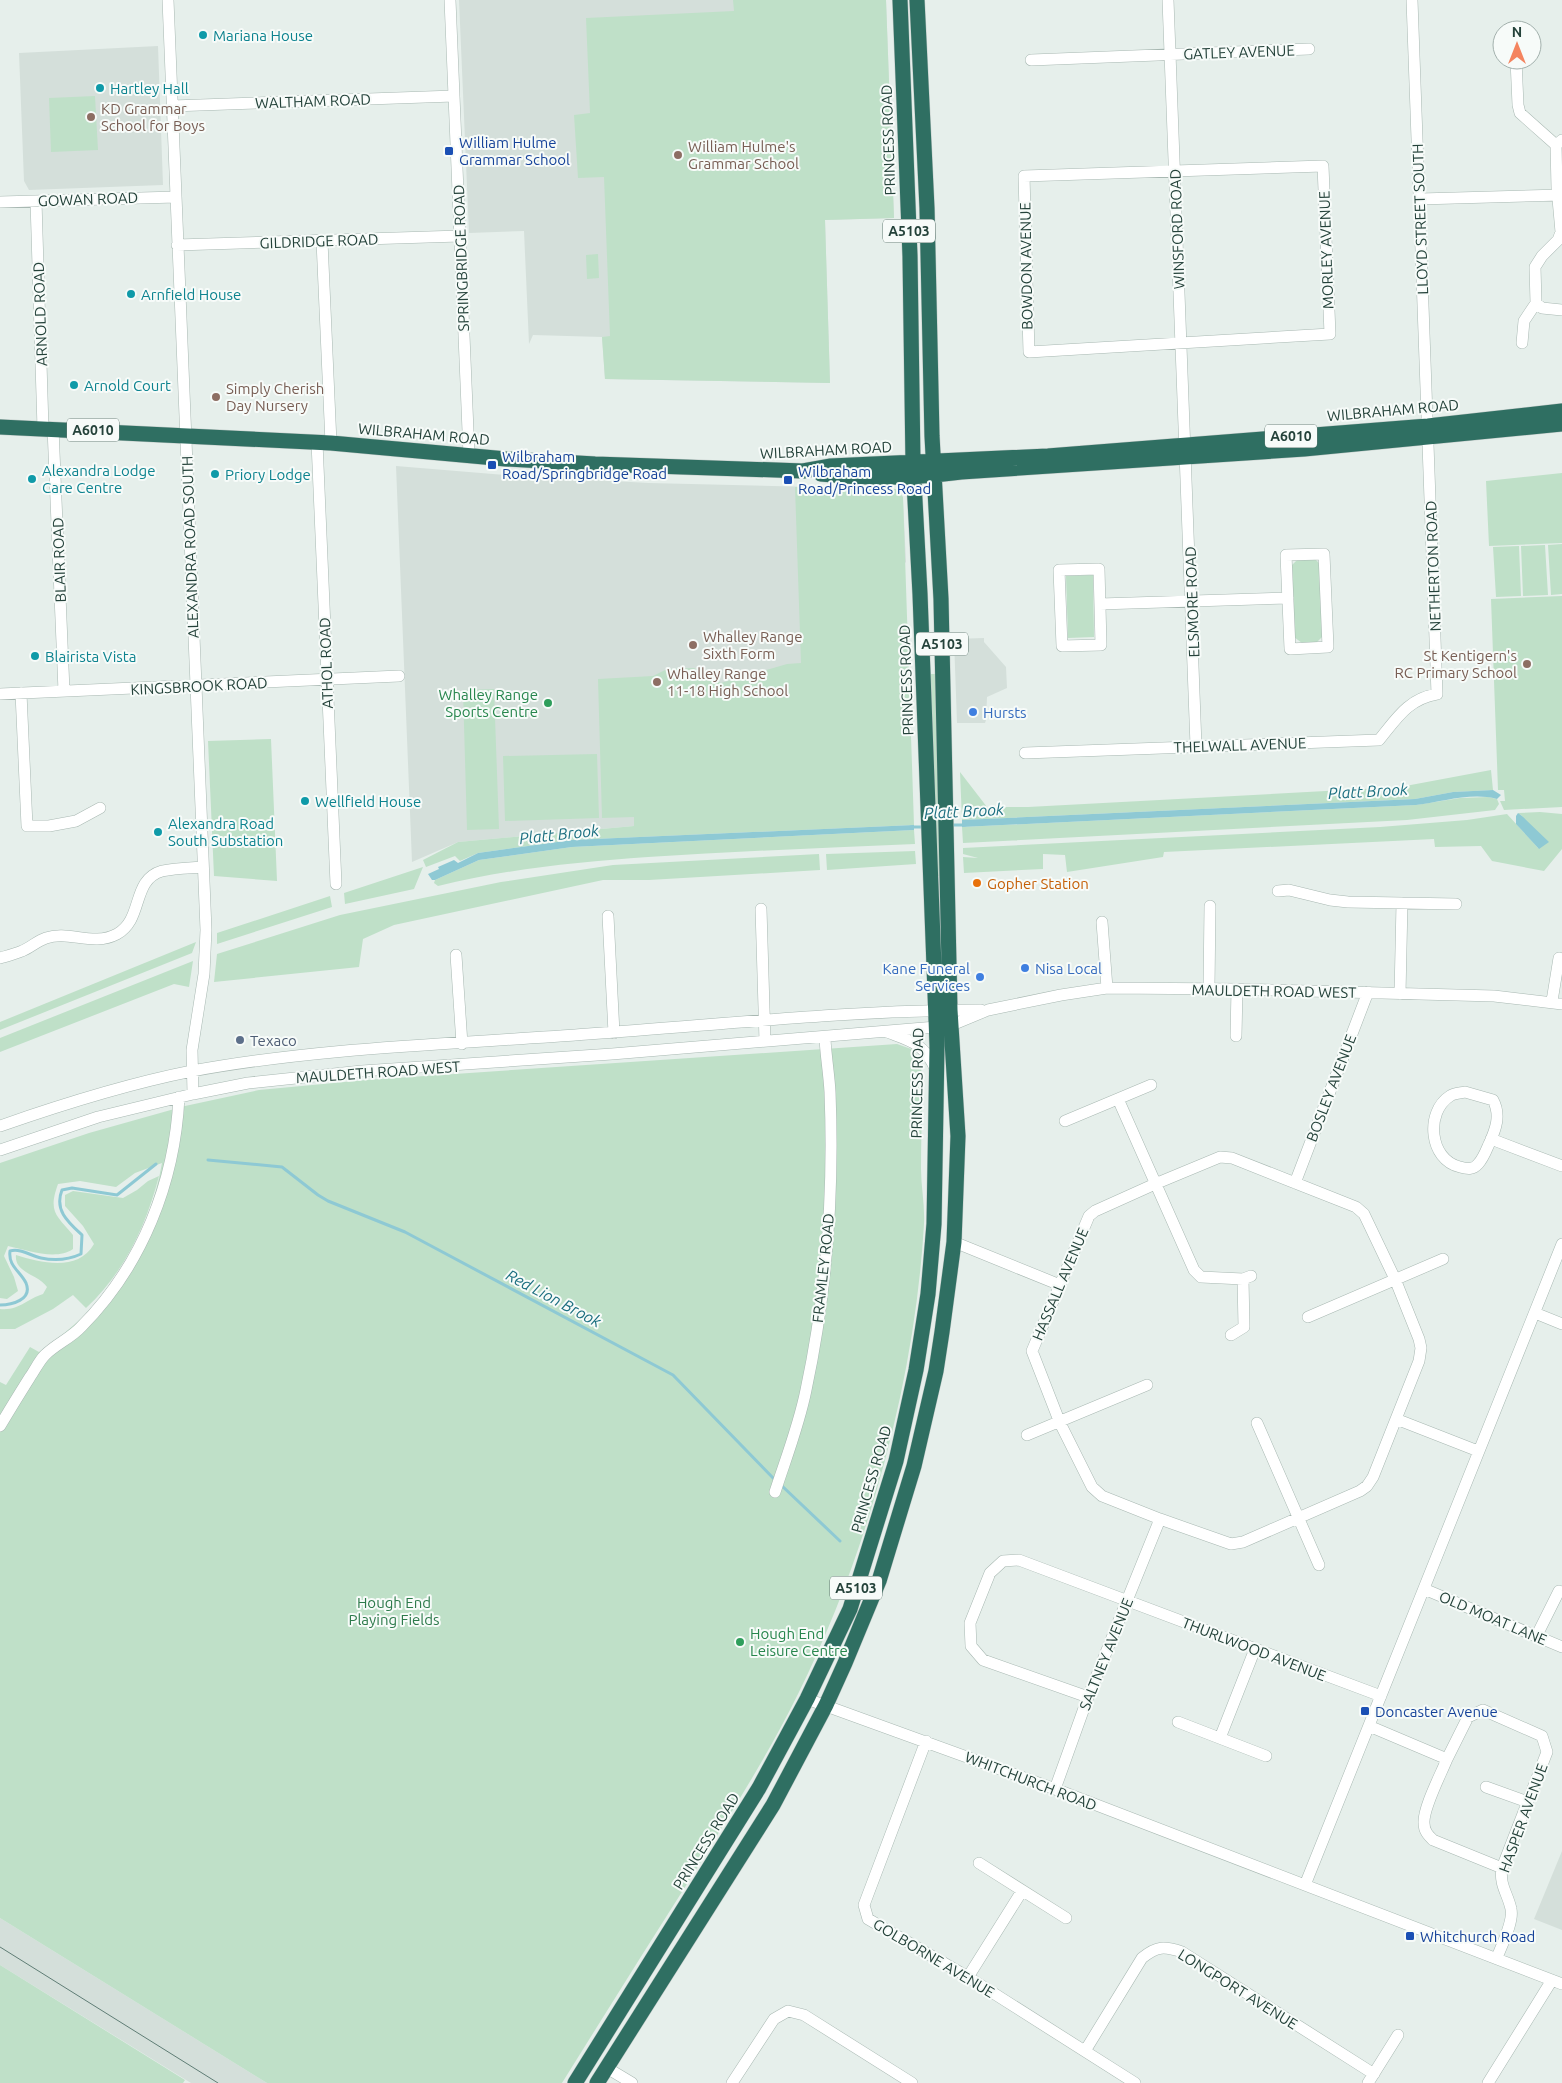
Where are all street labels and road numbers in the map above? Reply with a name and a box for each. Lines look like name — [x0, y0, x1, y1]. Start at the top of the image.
street label: GATLEY AVENUE — [1183, 42, 1295, 62]
street label: PRINCESS ROAD — [878, 84, 898, 196]
street label: WALTHAM ROAD — [255, 90, 371, 112]
street label: LLOYD STREET SOUTH — [1409, 143, 1431, 295]
street label: WINSFORD ROAD — [1166, 169, 1188, 289]
street label: SPRINGBRIDGE ROAD — [450, 184, 472, 332]
street label: GOWAN ROAD — [38, 189, 138, 209]
street label: MORLEY AVENUE — [1315, 190, 1337, 310]
street label: BOWDON AVENUE — [1016, 202, 1036, 330]
road number: A5103 — [883, 220, 935, 242]
street label: GILDRIDGE ROAD — [259, 230, 379, 252]
street label: ARNOLD ROAD — [30, 262, 50, 366]
street label: WILBRAHAM ROAD — [1326, 396, 1460, 424]
road number: A6010 — [67, 418, 119, 442]
street label: WILBRAHAM ROAD — [357, 420, 491, 448]
road number: A6010 — [1265, 424, 1317, 448]
street label: WILBRAHAM ROAD — [760, 438, 892, 462]
street label: ALEXANDRA ROAD SOUTH — [178, 455, 202, 639]
street label: NETHERTON ROAD — [1422, 500, 1444, 632]
street label: BLAIR ROAD — [49, 517, 69, 603]
street label: ELSMORE ROAD — [1182, 546, 1202, 658]
street label: ATHOL ROAD — [316, 617, 336, 709]
street label: PRINCESS ROAD — [896, 624, 916, 736]
road number: A5103 — [916, 633, 968, 656]
street label: KINGSBROOK ROAD — [130, 674, 268, 698]
street label: THELWALL AVENUE — [1173, 734, 1307, 756]
street label: MAULDETH ROAD WEST — [1191, 981, 1357, 1001]
street label: PRINCESS ROAD — [908, 1027, 926, 1139]
street label: BOSLEY AVENUE — [1303, 1032, 1359, 1144]
street label: MAULDETH ROAD WEST — [295, 1058, 462, 1086]
street label: FRAMLEY ROAD — [809, 1213, 837, 1323]
street label: HASSALL AVENUE — [1029, 1225, 1091, 1343]
street label: PRINCESS ROAD — [848, 1423, 894, 1535]
road number: A5103 — [830, 1576, 882, 1600]
street label: OLD MOAT LANE — [1437, 1588, 1549, 1648]
street label: SALTNEY AVENUE — [1076, 1595, 1136, 1713]
street label: THURLWOOD AVENUE — [1180, 1614, 1328, 1684]
street label: WHITCHURCH ROAD — [963, 1748, 1099, 1814]
street label: HASPER AVENUE — [1495, 1761, 1551, 1875]
street label: PRINCESS ROAD — [669, 1790, 743, 1892]
street label: GOLBORNE AVENUE — [870, 1915, 998, 2001]
street label: LONGPORT AVENUE — [1175, 1945, 1301, 2033]

